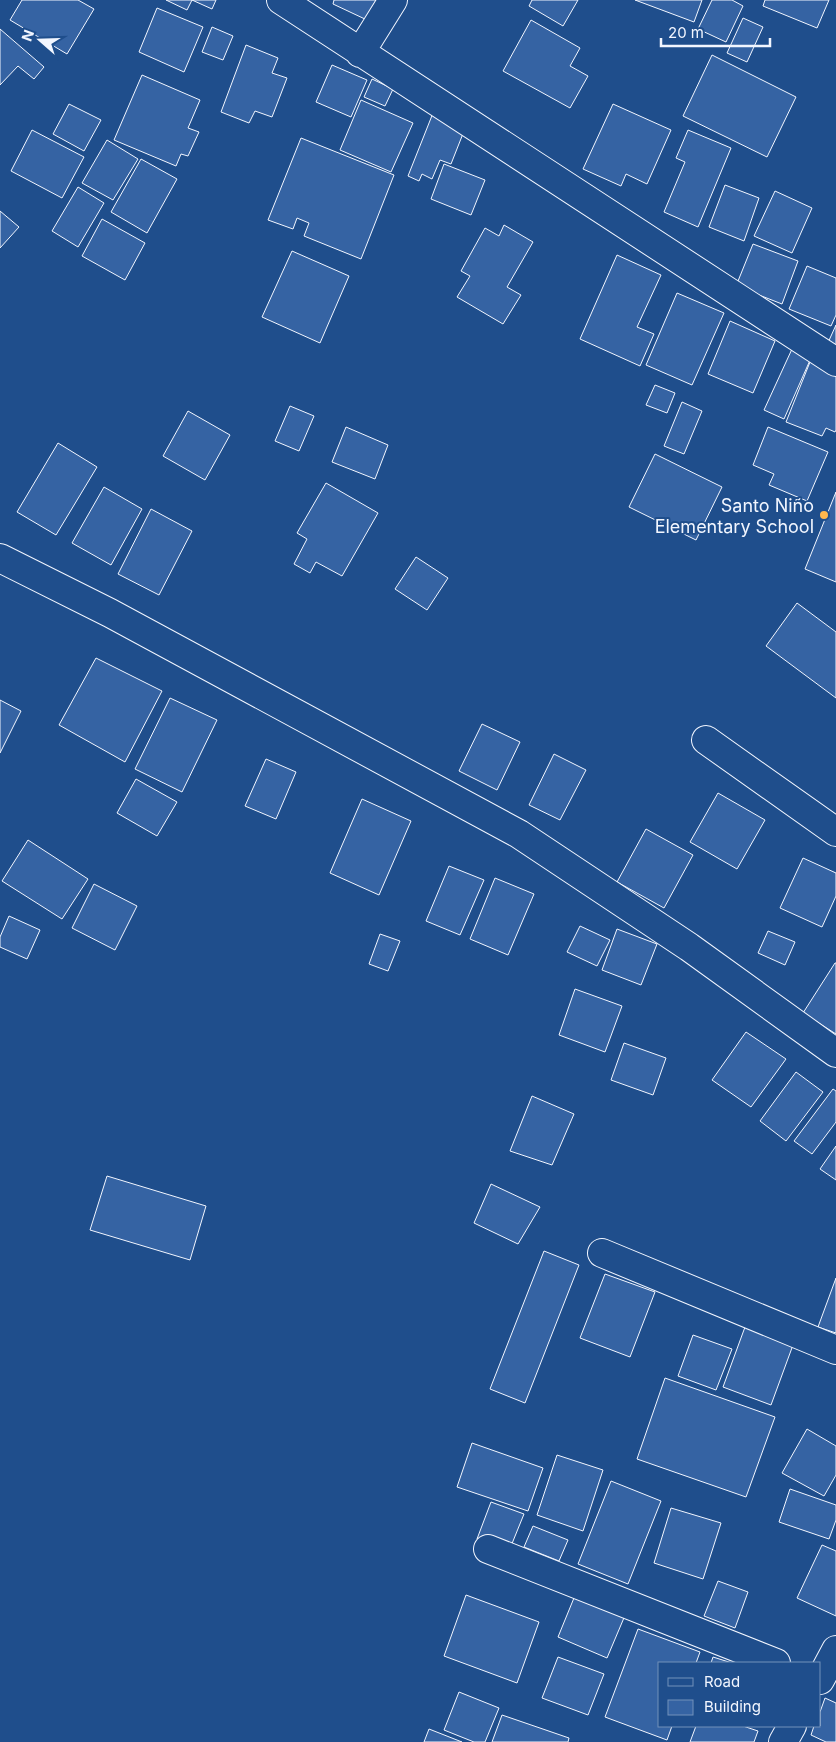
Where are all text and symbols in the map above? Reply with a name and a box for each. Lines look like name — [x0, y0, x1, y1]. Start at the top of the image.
north arrow — [15, 15, 65, 65]
scale bar — [661, 15, 770, 47]
text: 20 m — [668, 23, 704, 42]
text: N — [18, 27, 37, 43]
place label: Santo Niño Elementary School — [655, 495, 814, 537]
marker: Santo Niño Elementary School — [818, 509, 830, 521]
legend — [658, 1662, 821, 1727]
text: Road — [704, 1672, 740, 1691]
text: Building — [704, 1697, 761, 1716]

